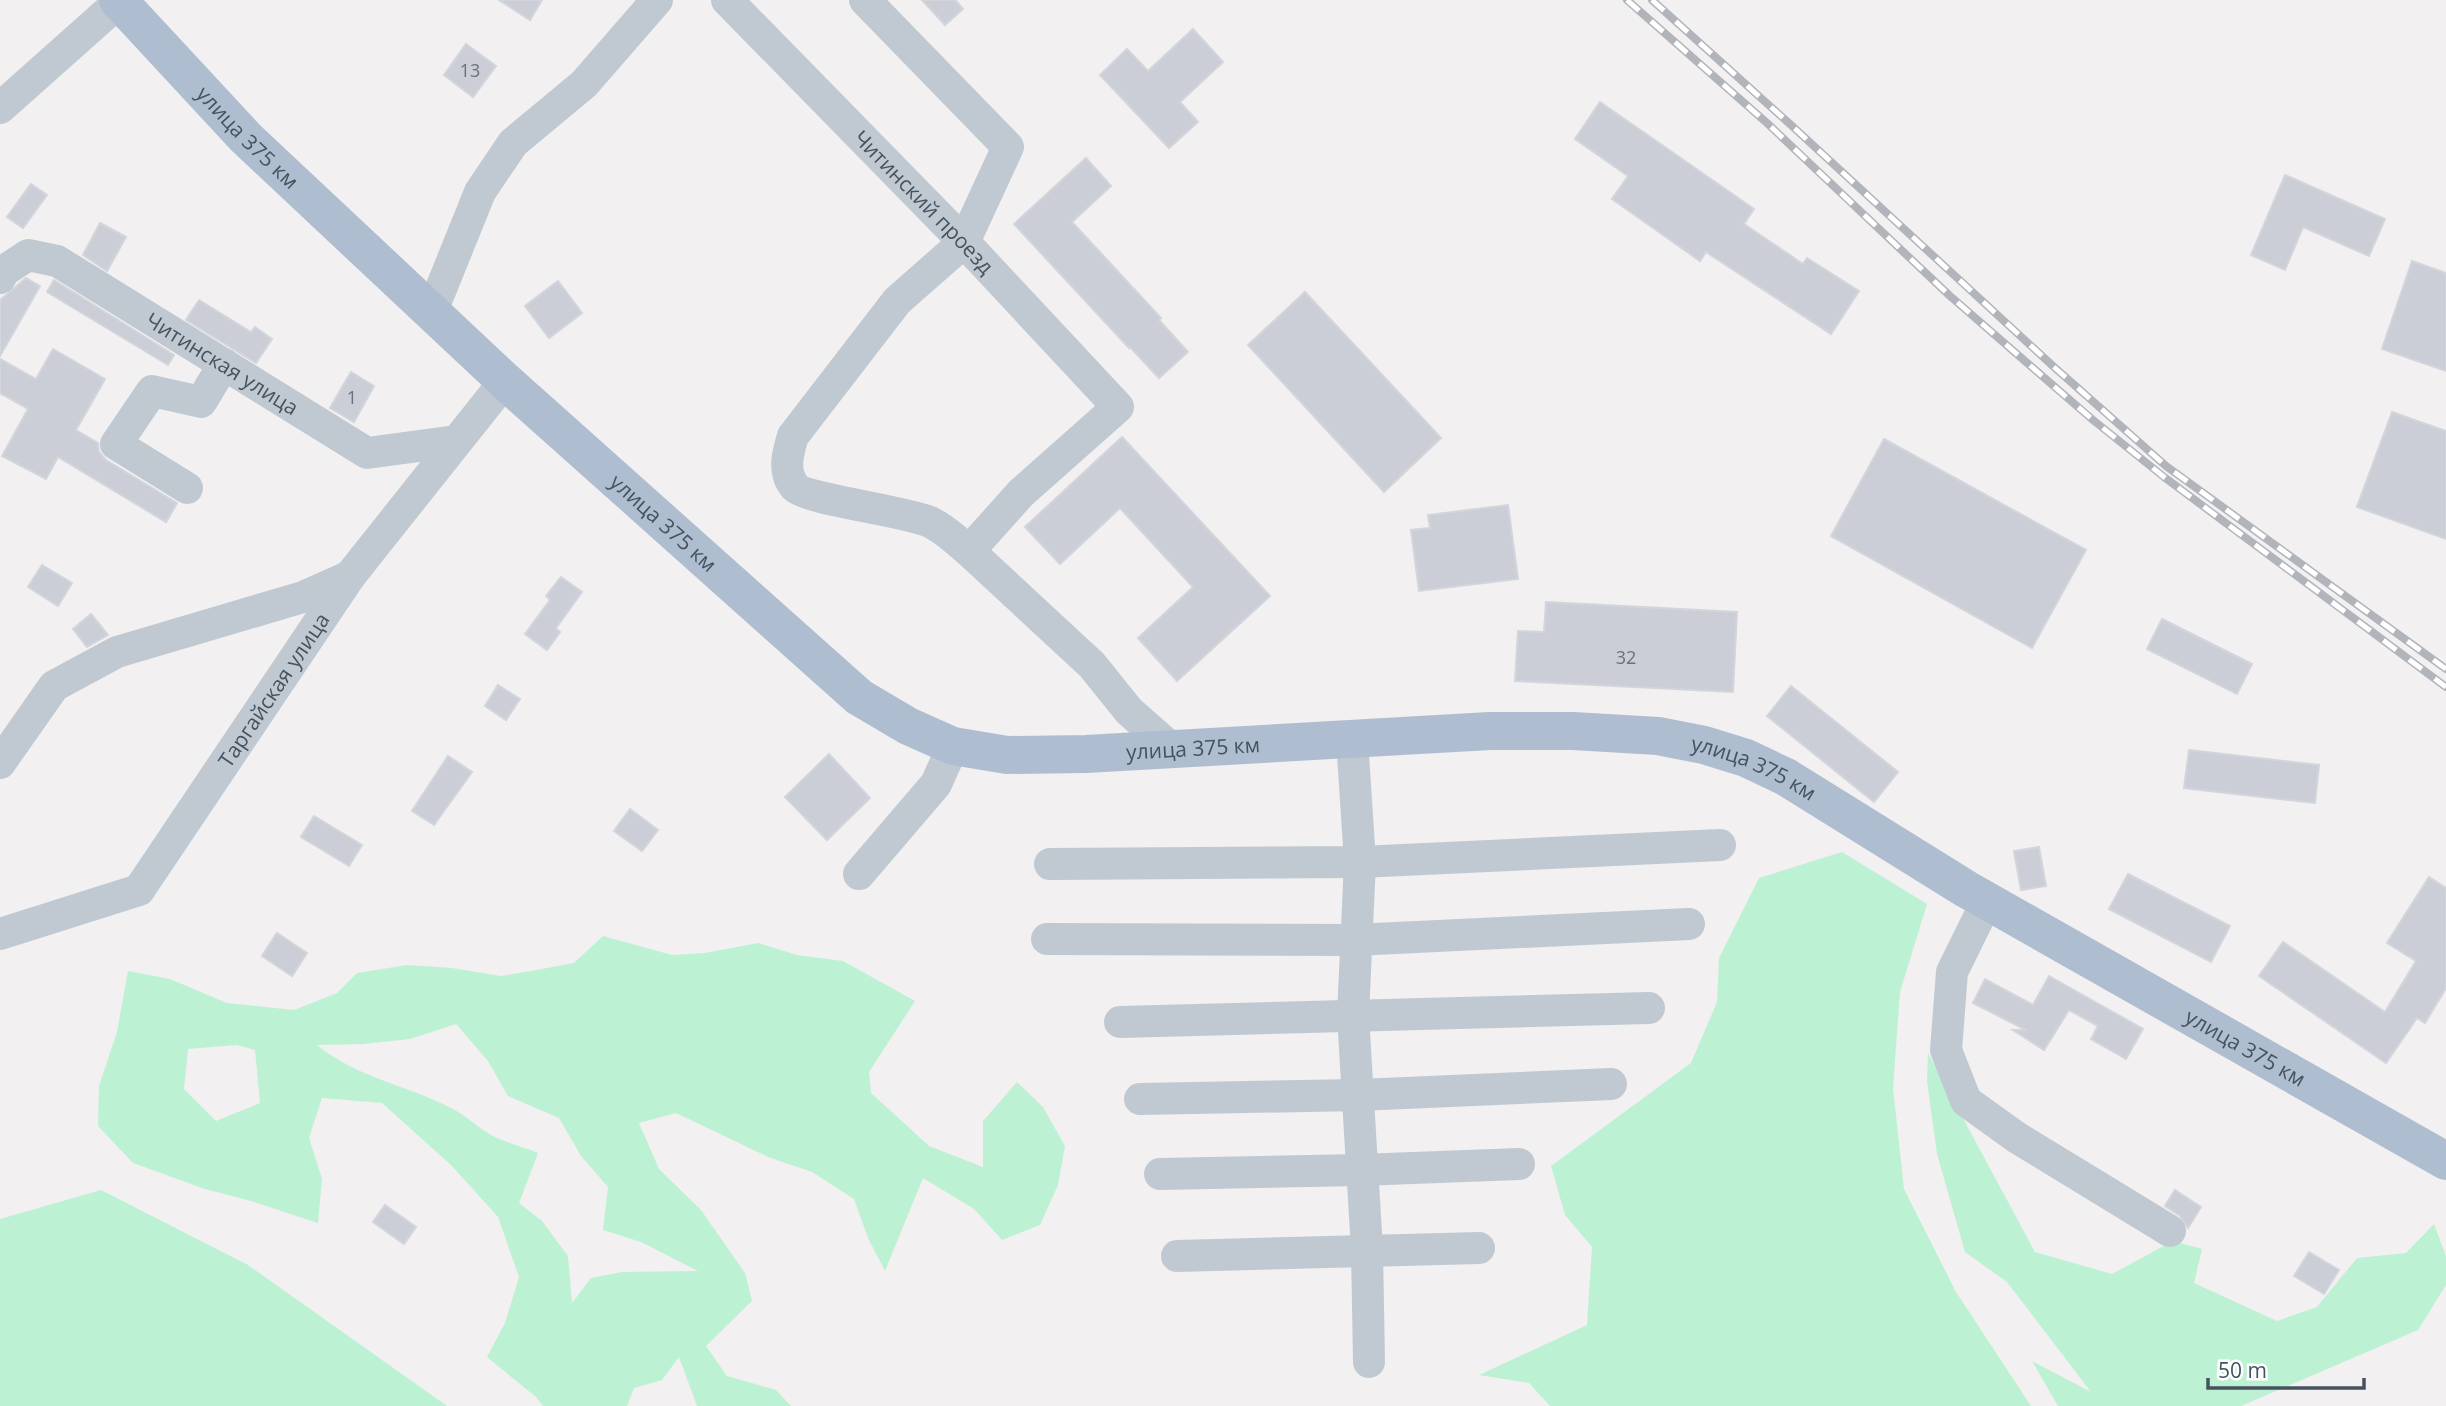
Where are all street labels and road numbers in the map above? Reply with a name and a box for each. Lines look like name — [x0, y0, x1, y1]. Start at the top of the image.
street label: улица 375 км — [191, 80, 305, 195]
street label: Читинский проезд — [848, 124, 1000, 280]
street label: Читинская улица — [141, 305, 304, 421]
street label: улица 375 км — [604, 468, 723, 578]
street label: Таргайская улица — [212, 607, 336, 773]
street label: улица 375 км — [1689, 729, 1822, 806]
street label: улица 375 км — [1125, 730, 1261, 766]
street label: улица 375 км — [2180, 1002, 2311, 1093]

